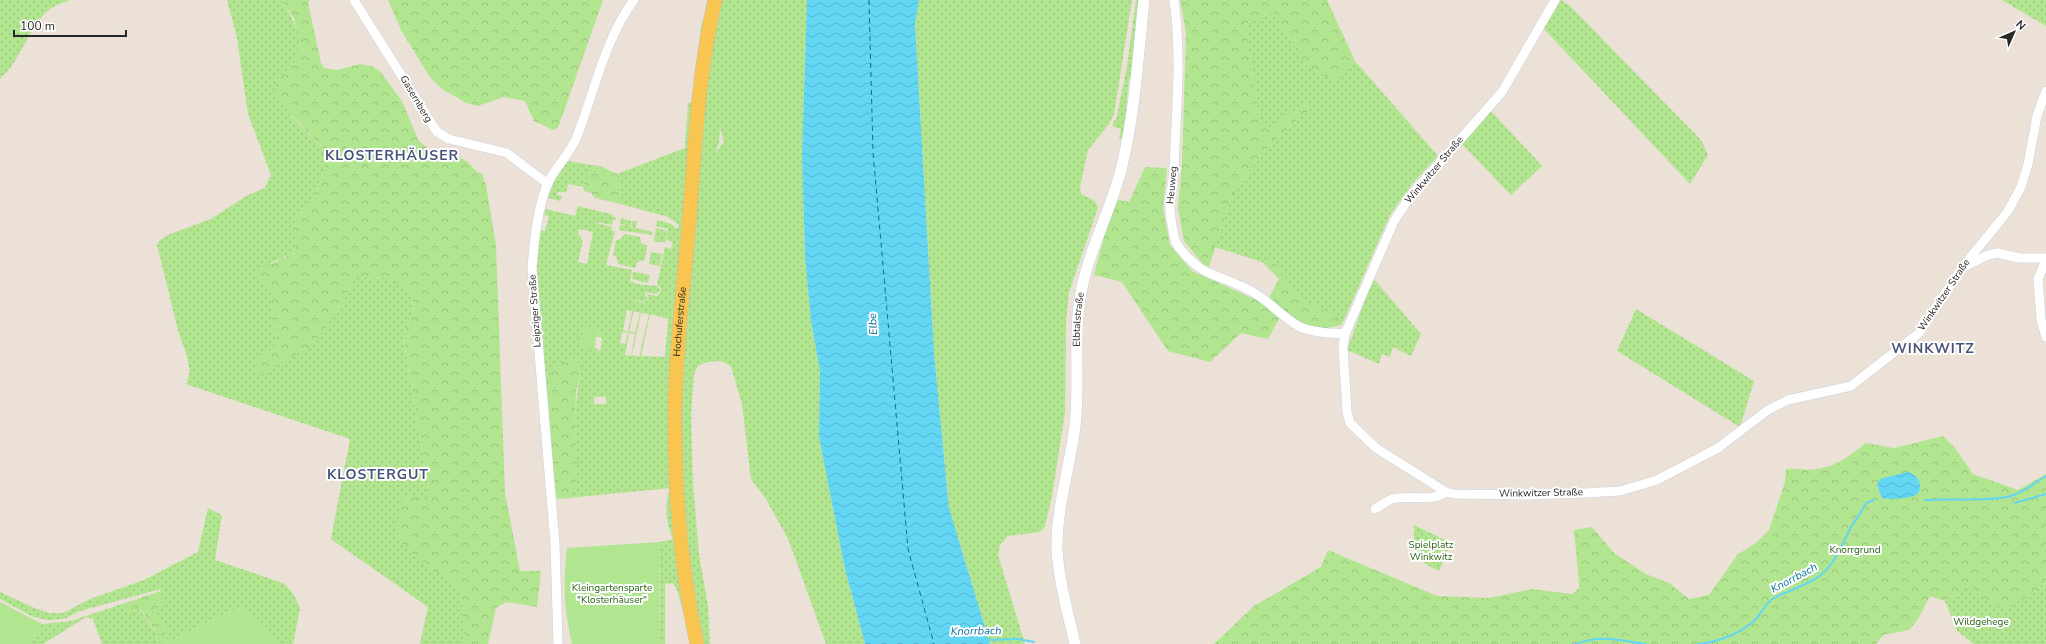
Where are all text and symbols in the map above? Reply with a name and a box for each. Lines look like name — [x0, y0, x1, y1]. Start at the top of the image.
scale bar — [14, 12, 126, 38]
north arrow — [1994, 12, 2034, 52]
text: N — [2013, 17, 2029, 33]
text: 100 m — [20, 18, 55, 34]
street label: Gasernberg — [396, 73, 436, 125]
street label: Winkwitzer Straße — [1402, 133, 1466, 207]
district label: KLOSTERHÄUSER — [325, 146, 459, 165]
street label: Heuweg — [1163, 165, 1181, 205]
street label: Winkwitzer Straße — [1915, 256, 1973, 334]
street label: Leipziger Straße — [525, 274, 545, 348]
street label: Hochuferstraße — [670, 286, 690, 357]
street label: Elbtalstraße — [1070, 291, 1088, 347]
water label: Elbe — [865, 312, 881, 335]
district label: WINKWITZ — [1891, 339, 1975, 358]
district label: KLOSTERGUT — [327, 465, 429, 484]
street label: Winkwitzer Straße — [1499, 485, 1583, 501]
park label: Spielplatz Winkwitz — [1409, 538, 1454, 564]
park label: Knorrgrund — [1829, 543, 1881, 557]
water label: Knorrbach — [1768, 559, 1820, 597]
park label: Kleingartensparte "Klosterhäuser" — [572, 581, 652, 607]
park label: Wildgehege — [1953, 615, 2009, 629]
water label: Knorrbach — [951, 623, 1001, 639]

